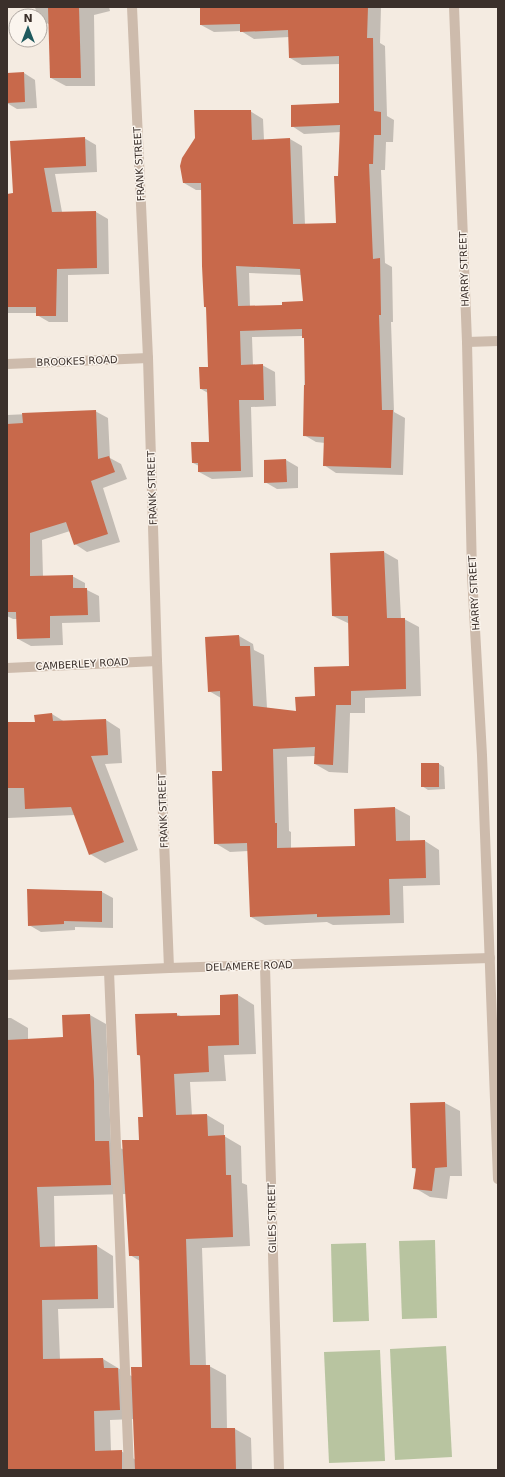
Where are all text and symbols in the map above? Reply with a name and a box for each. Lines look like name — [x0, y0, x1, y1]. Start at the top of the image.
north arrow — [8, 8, 48, 48]
text: N — [23, 12, 33, 25]
street label: FRANK STREET — [132, 126, 146, 201]
street label: HARRY STREET — [457, 230, 471, 307]
street label: BROOKES ROAD — [36, 354, 118, 368]
street label: FRANK STREET — [145, 450, 159, 525]
street label: HARRY STREET — [466, 554, 481, 631]
street label: CAMBERLEY ROAD — [35, 656, 129, 672]
street label: FRANK STREET — [156, 773, 170, 848]
street label: DELAMERE ROAD — [205, 959, 293, 973]
street label: GILES STREET — [266, 1182, 278, 1253]

